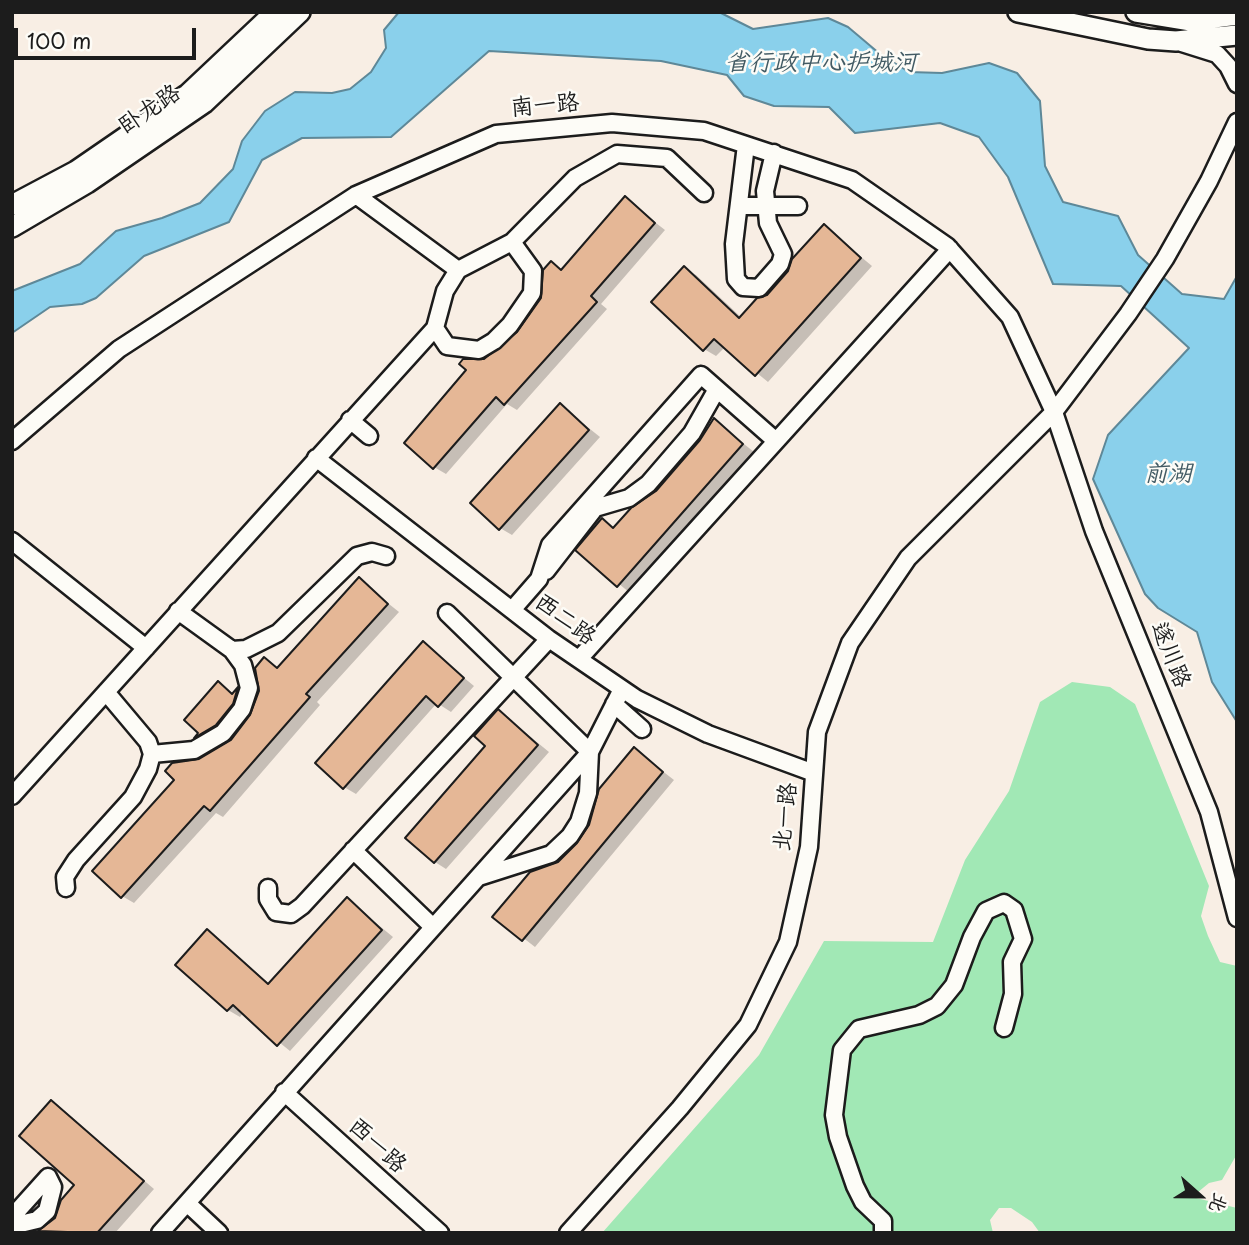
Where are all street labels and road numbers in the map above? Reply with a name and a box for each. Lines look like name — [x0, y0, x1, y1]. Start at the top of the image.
street label: 卧龙路 — [114, 79, 186, 141]
street label: 南一路 — [509, 89, 581, 123]
street label: 西二路 — [529, 589, 601, 651]
street label: 遂川路 — [1144, 618, 1196, 692]
street label: 北一路 — [769, 781, 803, 853]
street label: 西一路 — [342, 1113, 412, 1179]

